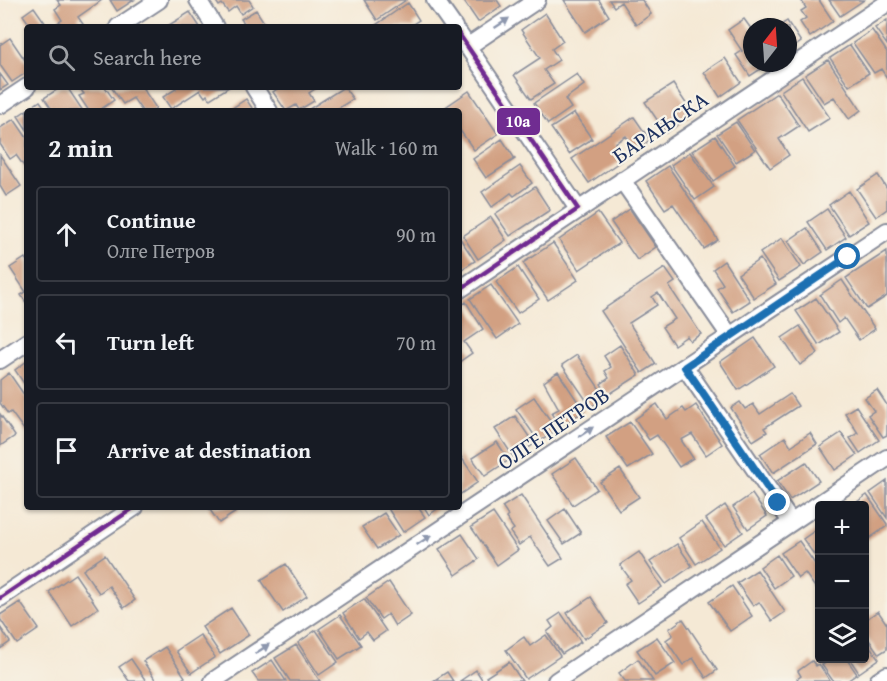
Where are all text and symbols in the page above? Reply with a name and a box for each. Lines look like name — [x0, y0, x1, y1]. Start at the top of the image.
one-way arrow — [494, 18, 510, 29]
north arrow — [743, 18, 797, 72]
search box — [24, 24, 462, 90]
icon: search — [45, 41, 78, 74]
text: Search here — [93, 41, 202, 73]
street label: БАРАЊСКА — [606, 83, 715, 171]
line badge: 10а — [496, 107, 541, 136]
text: 10а — [506, 109, 531, 133]
text: 2 min — [48, 128, 113, 167]
text: Walk · 160 m — [335, 133, 438, 162]
text: Continue — [107, 204, 196, 236]
icon: ahead — [50, 218, 83, 251]
text: 90 m — [396, 220, 436, 249]
text: Олге Петров — [107, 236, 215, 265]
route start — [834, 243, 860, 269]
icon: left — [50, 326, 83, 359]
text: Turn left — [107, 326, 194, 358]
text: 70 m — [396, 328, 436, 357]
street label: ОЛГЕ ПЕТРОВ — [490, 379, 616, 477]
one-way arrow — [578, 426, 594, 438]
icon: arrive — [50, 434, 83, 467]
text: Arrive at destination — [107, 434, 311, 466]
route end — [764, 489, 790, 515]
map controls — [815, 501, 869, 663]
button: + — [815, 501, 869, 555]
one-way arrow — [416, 535, 432, 546]
button: − — [815, 555, 869, 609]
button: layers — [815, 609, 869, 663]
one-way arrow — [253, 643, 270, 654]

